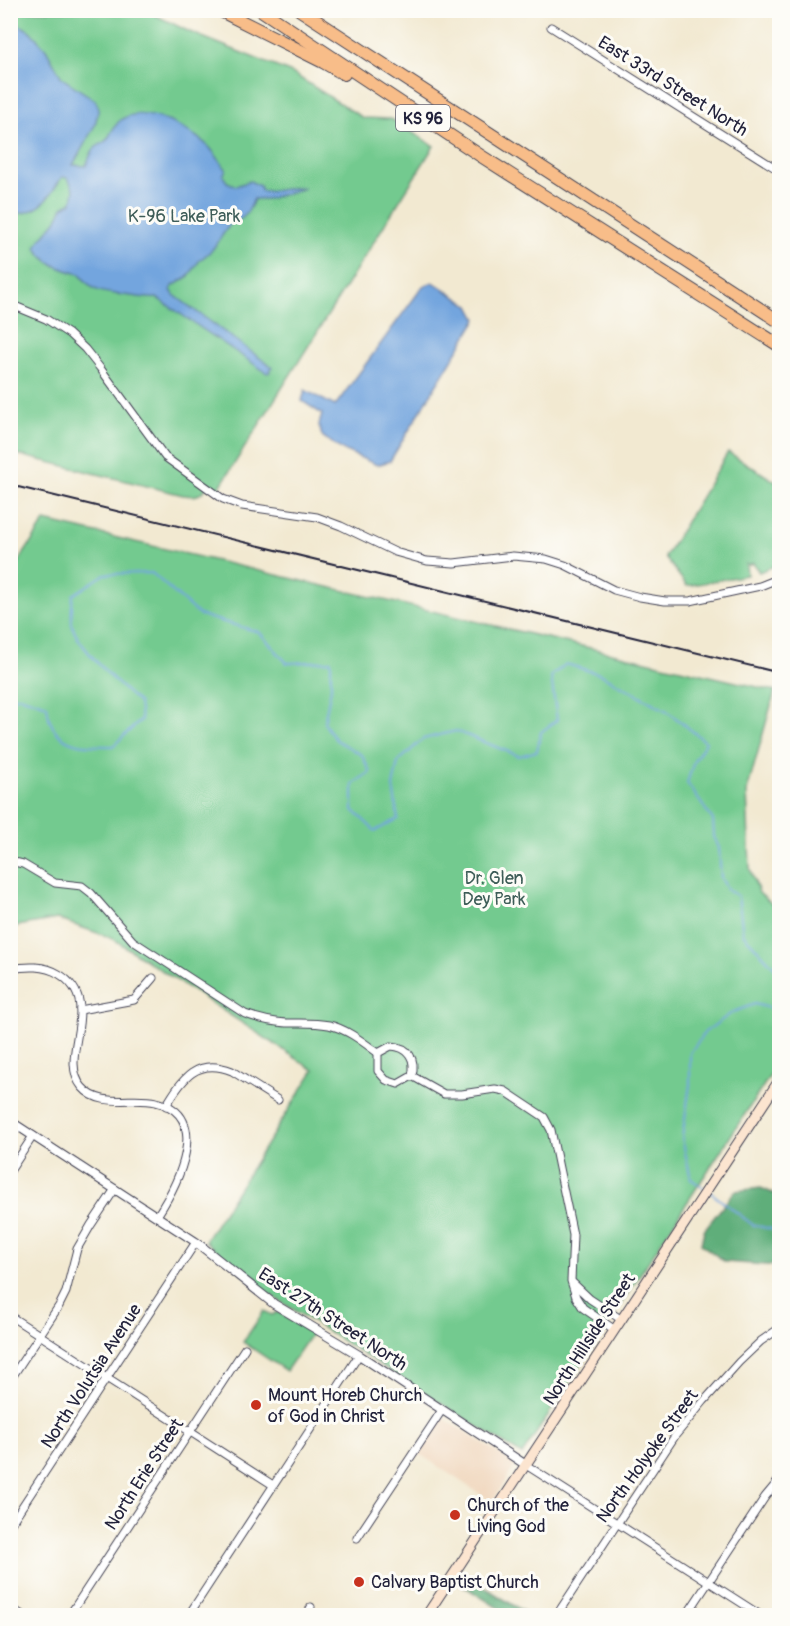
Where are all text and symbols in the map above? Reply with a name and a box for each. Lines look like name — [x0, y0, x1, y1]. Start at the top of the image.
street label: East 33rd Street North — [593, 31, 752, 142]
road number: KS 96 — [396, 105, 450, 131]
park label: K-96 Lake Park — [128, 205, 241, 228]
park label: Dr. Glen Dey Park — [462, 867, 526, 911]
street label: East 27th Street North — [254, 1263, 411, 1376]
street label: North Hillside Street — [538, 1268, 641, 1410]
street label: North Volutsia Avenue — [36, 1300, 147, 1453]
place label: Mount Horeb Church of God in Christ — [268, 1384, 422, 1428]
street label: North Holyoke Street — [591, 1384, 704, 1528]
marker: Mount Horeb Church of God in Christ — [249, 1398, 263, 1412]
street label: North Erie Street — [100, 1414, 189, 1534]
place label: Church of the Living God — [467, 1494, 569, 1538]
marker: Church of the Living God — [448, 1508, 462, 1522]
place label: Calvary Baptist Church — [371, 1571, 539, 1594]
marker: Calvary Baptist Church — [352, 1575, 366, 1589]

